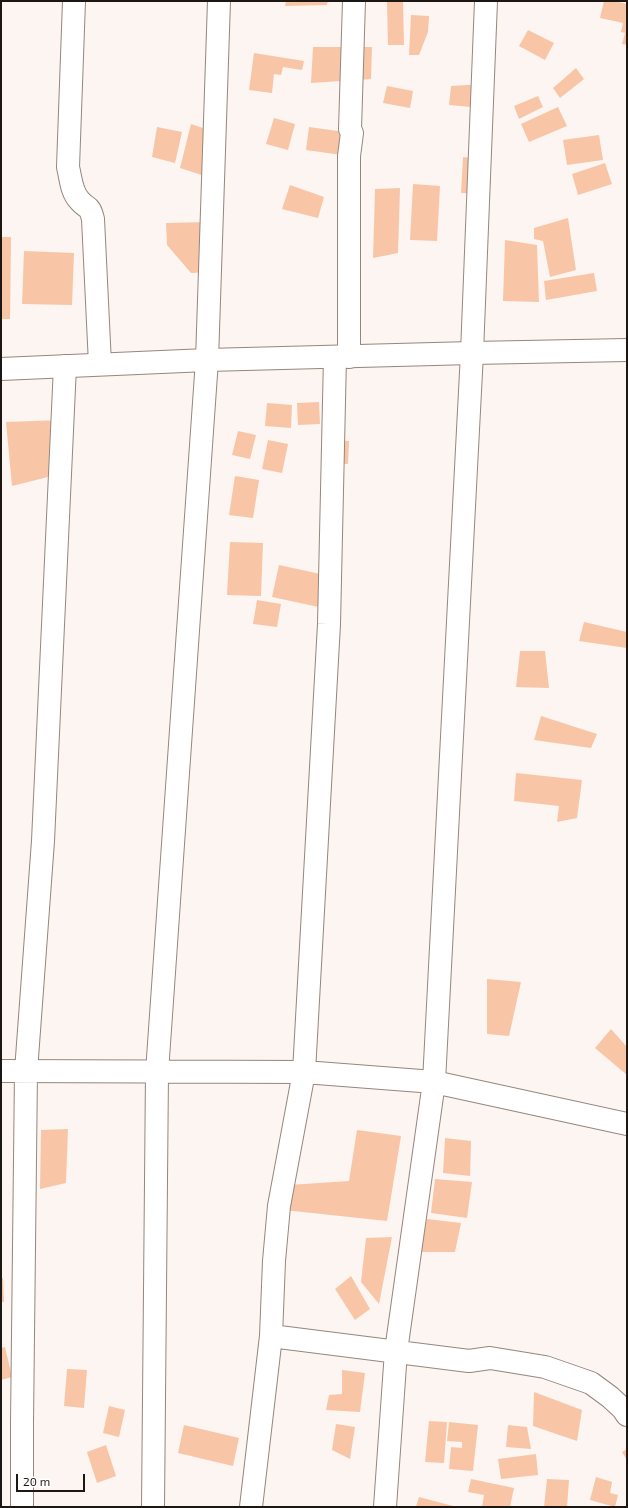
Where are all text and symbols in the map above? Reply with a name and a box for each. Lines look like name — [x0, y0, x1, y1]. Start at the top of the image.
scale bar — [18, 1466, 87, 1492]
text: 20 m — [23, 1474, 50, 1488]

